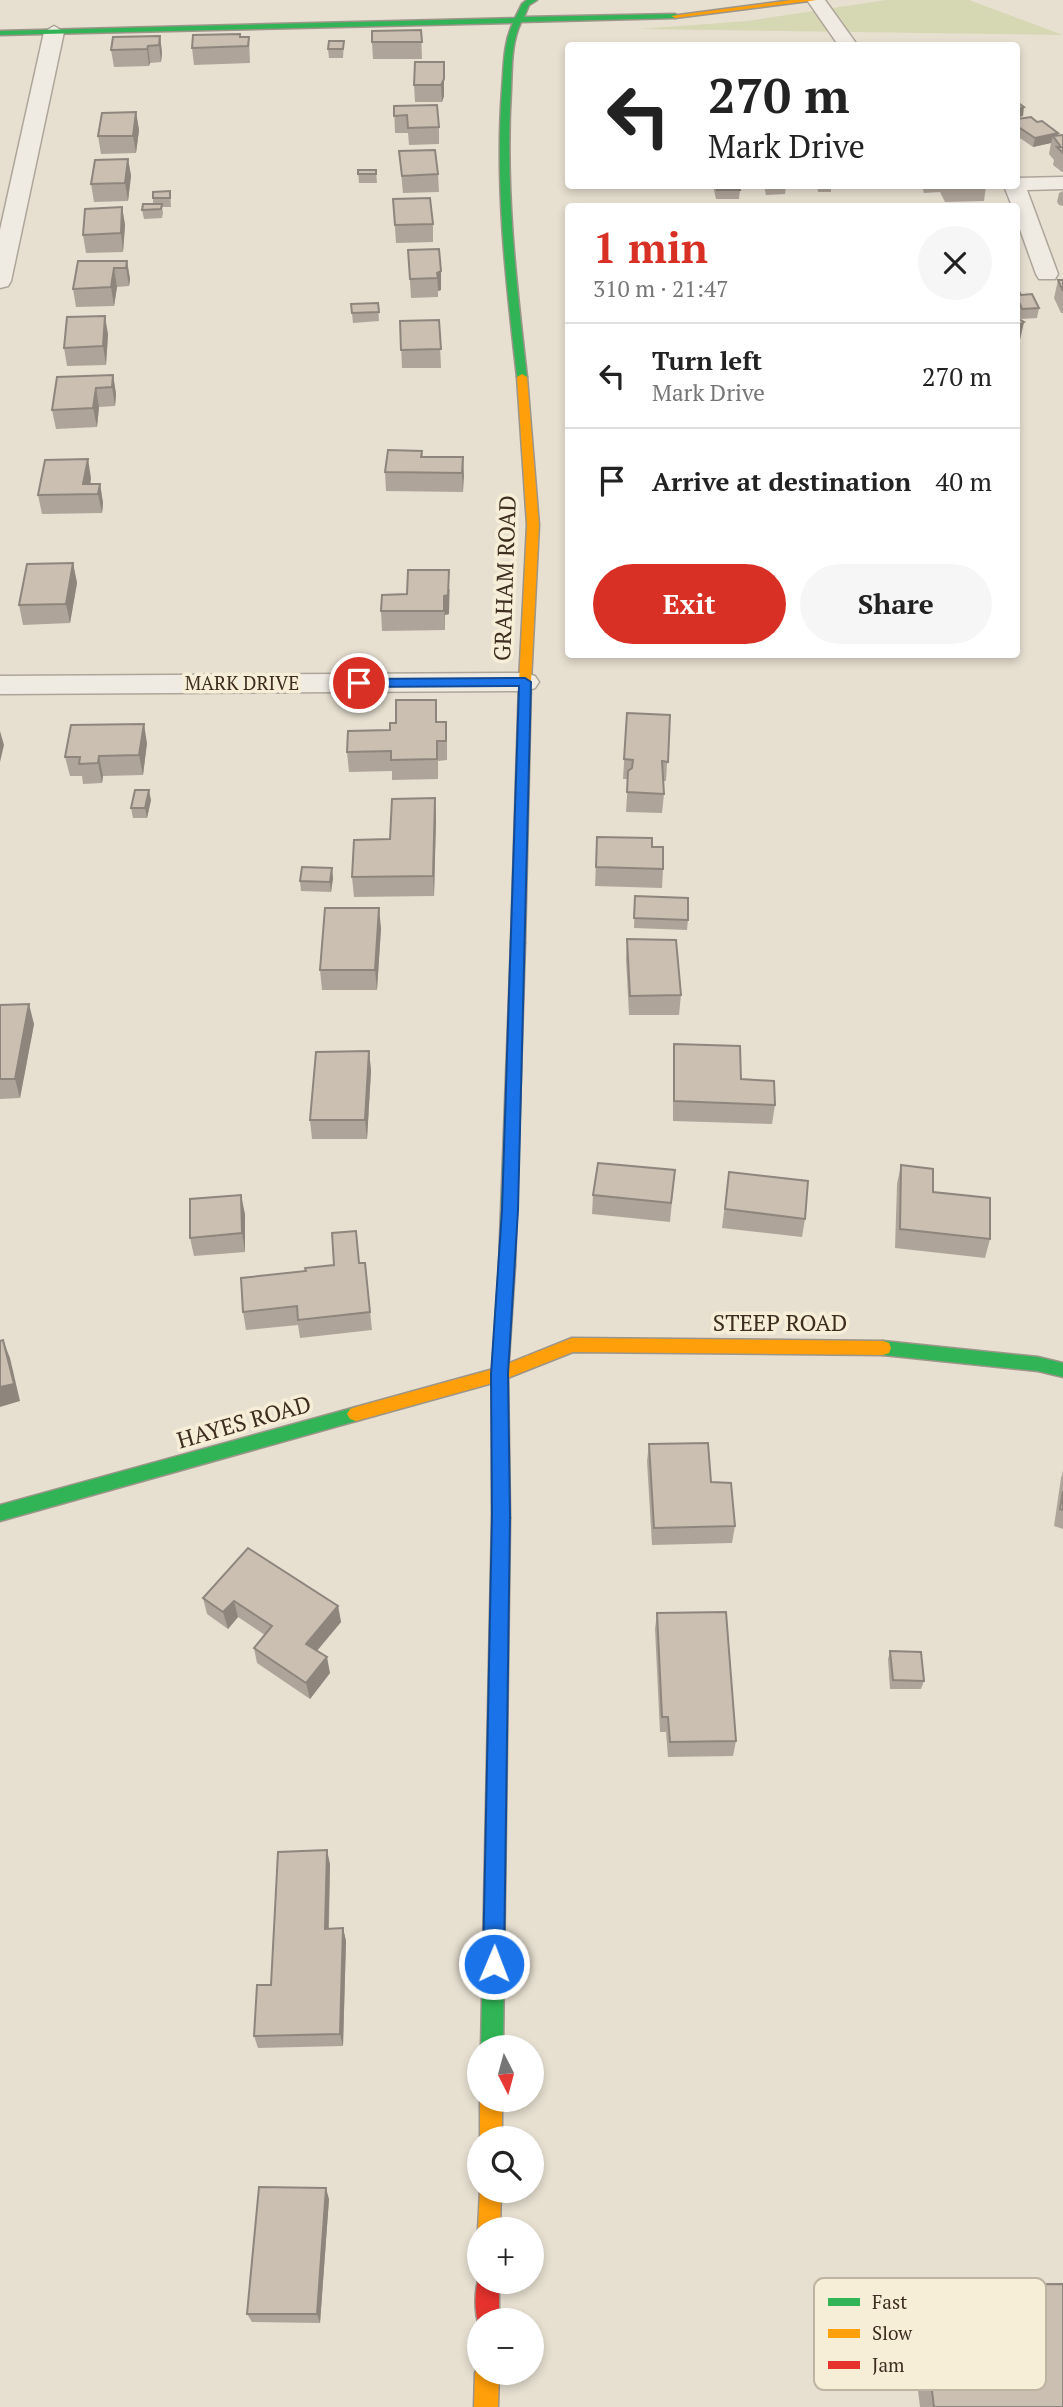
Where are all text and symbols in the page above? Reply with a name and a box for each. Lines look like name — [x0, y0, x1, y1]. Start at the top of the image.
text: 270 m — [708, 62, 850, 127]
icon: left — [593, 70, 684, 161]
text: Mark Drive — [708, 125, 865, 167]
text: 1 min — [593, 219, 708, 275]
button: close — [918, 226, 992, 300]
text: 310 m · 21:47 — [593, 273, 728, 304]
text: Turn left — [652, 343, 762, 377]
icon: left — [593, 357, 631, 395]
text: 270 m — [922, 359, 992, 393]
text: Mark Drive — [652, 377, 765, 408]
icon: arrive — [593, 462, 631, 500]
text: Arrive at destination — [652, 464, 911, 498]
text: 40 m — [936, 464, 992, 498]
street label: GRAHAM ROAD — [486, 495, 523, 661]
button: Exit — [593, 564, 786, 644]
button: Share — [800, 564, 992, 644]
pin — [329, 653, 389, 713]
icon: arrive — [340, 664, 378, 702]
street label: MARK DRIVE — [185, 670, 299, 695]
street label: STEEP ROAD — [713, 1307, 847, 1338]
street label: HAYES ROAD — [173, 1388, 315, 1455]
position arrow — [457, 1927, 531, 2001]
north arrow — [467, 2035, 544, 2112]
map controls — [467, 2035, 544, 2385]
button: search — [467, 2126, 544, 2203]
button: + — [467, 2217, 544, 2294]
legend — [814, 2278, 1046, 2390]
text: Fast — [872, 2289, 907, 2314]
button: − — [467, 2308, 544, 2385]
text: Slow — [872, 2320, 913, 2345]
text: Jam — [872, 2352, 905, 2377]

